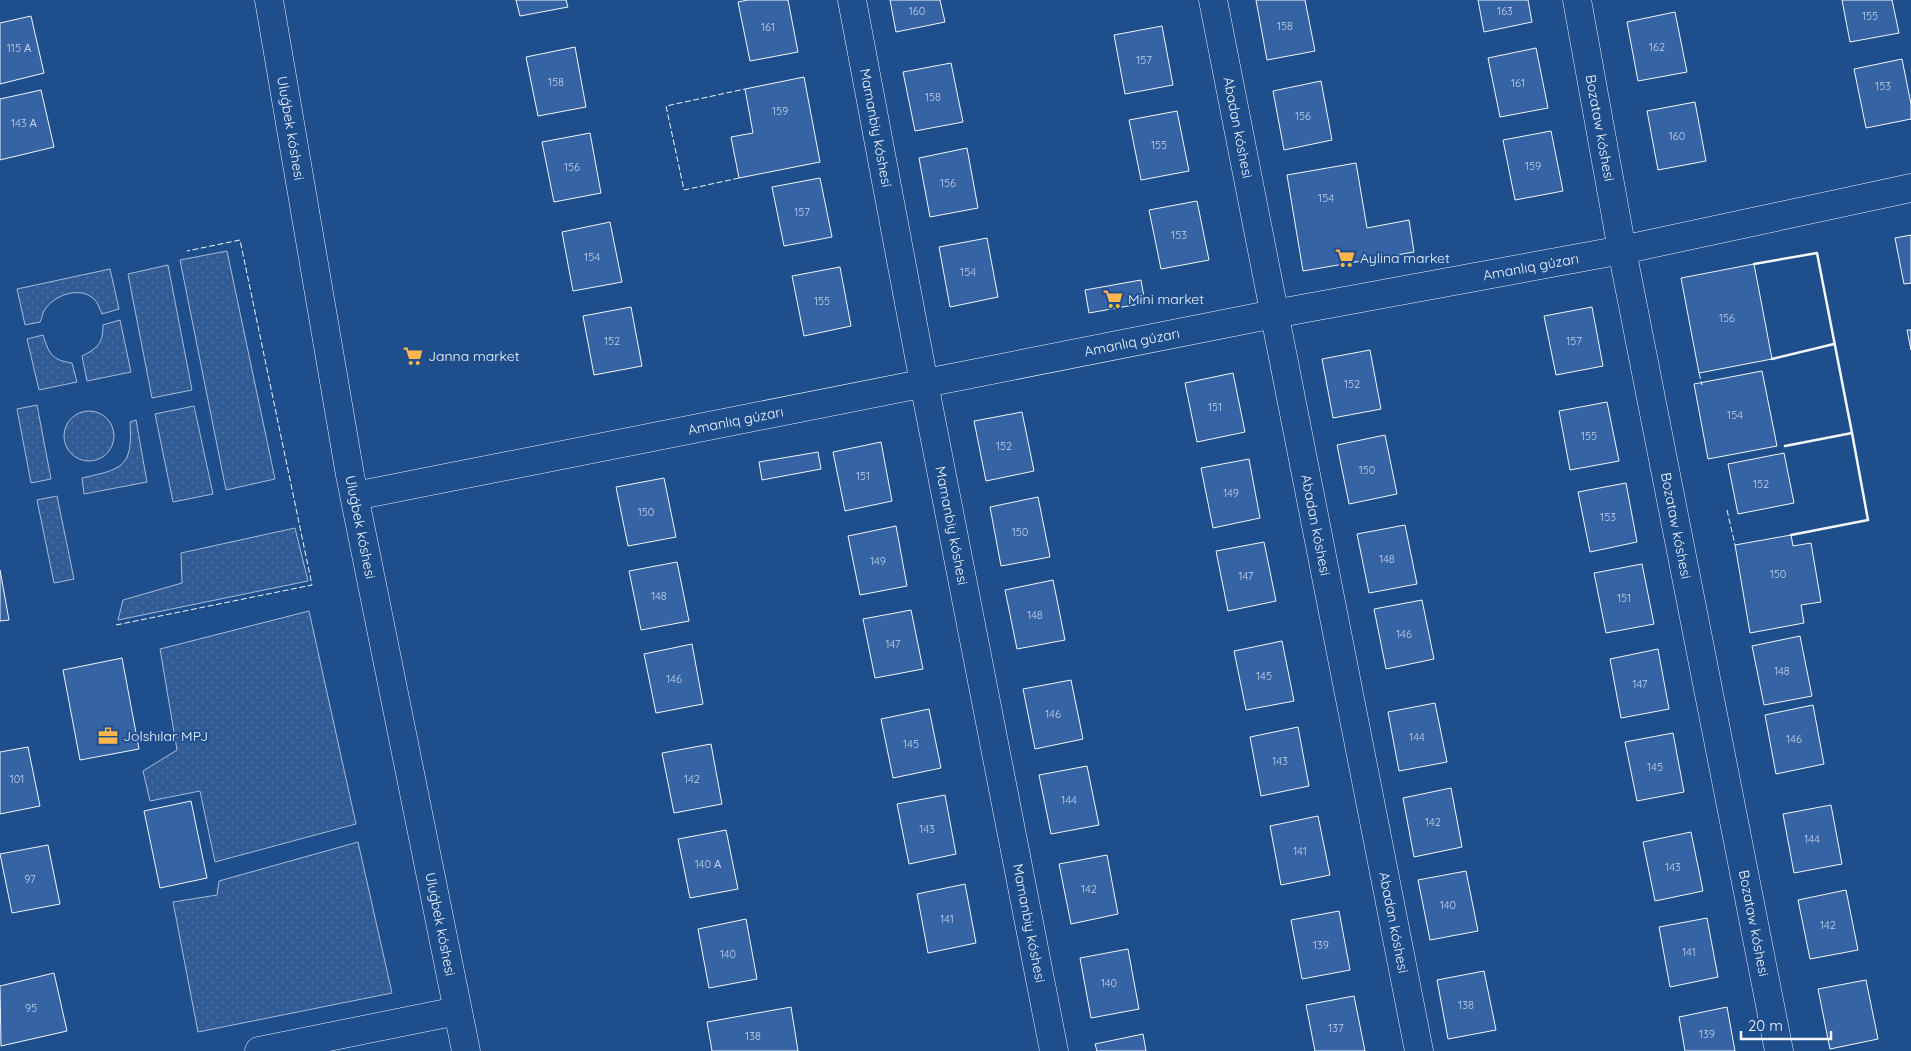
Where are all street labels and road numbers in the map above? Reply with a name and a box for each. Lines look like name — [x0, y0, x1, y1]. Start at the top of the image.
street label: Mamanbiy kóshesi — [856, 67, 896, 189]
street label: Bozataw kóshesi — [1582, 73, 1618, 183]
street label: Uluǵbek kóshesi — [273, 75, 309, 182]
street label: Abadan kóshesi — [1219, 75, 1257, 180]
street label: Amanlıq gúzarı — [1481, 249, 1580, 284]
street label: Amanlıq gúzarı — [1083, 324, 1181, 360]
street label: Amanlıq gúzarı — [686, 402, 785, 439]
street label: Mamanbiy kóshesi — [931, 465, 972, 587]
street label: Bozataw kóshesi — [1657, 471, 1695, 581]
street label: Abadan kóshesi — [1297, 473, 1335, 577]
street label: Uluǵbek kóshesi — [341, 474, 380, 581]
street label: Mamanbiy kóshesi — [1009, 862, 1049, 984]
street label: Bozataw kóshesi — [1735, 868, 1773, 978]
street label: Abadan kóshesi — [1375, 870, 1413, 975]
street label: Uluǵbek kóshesi — [421, 871, 460, 978]

